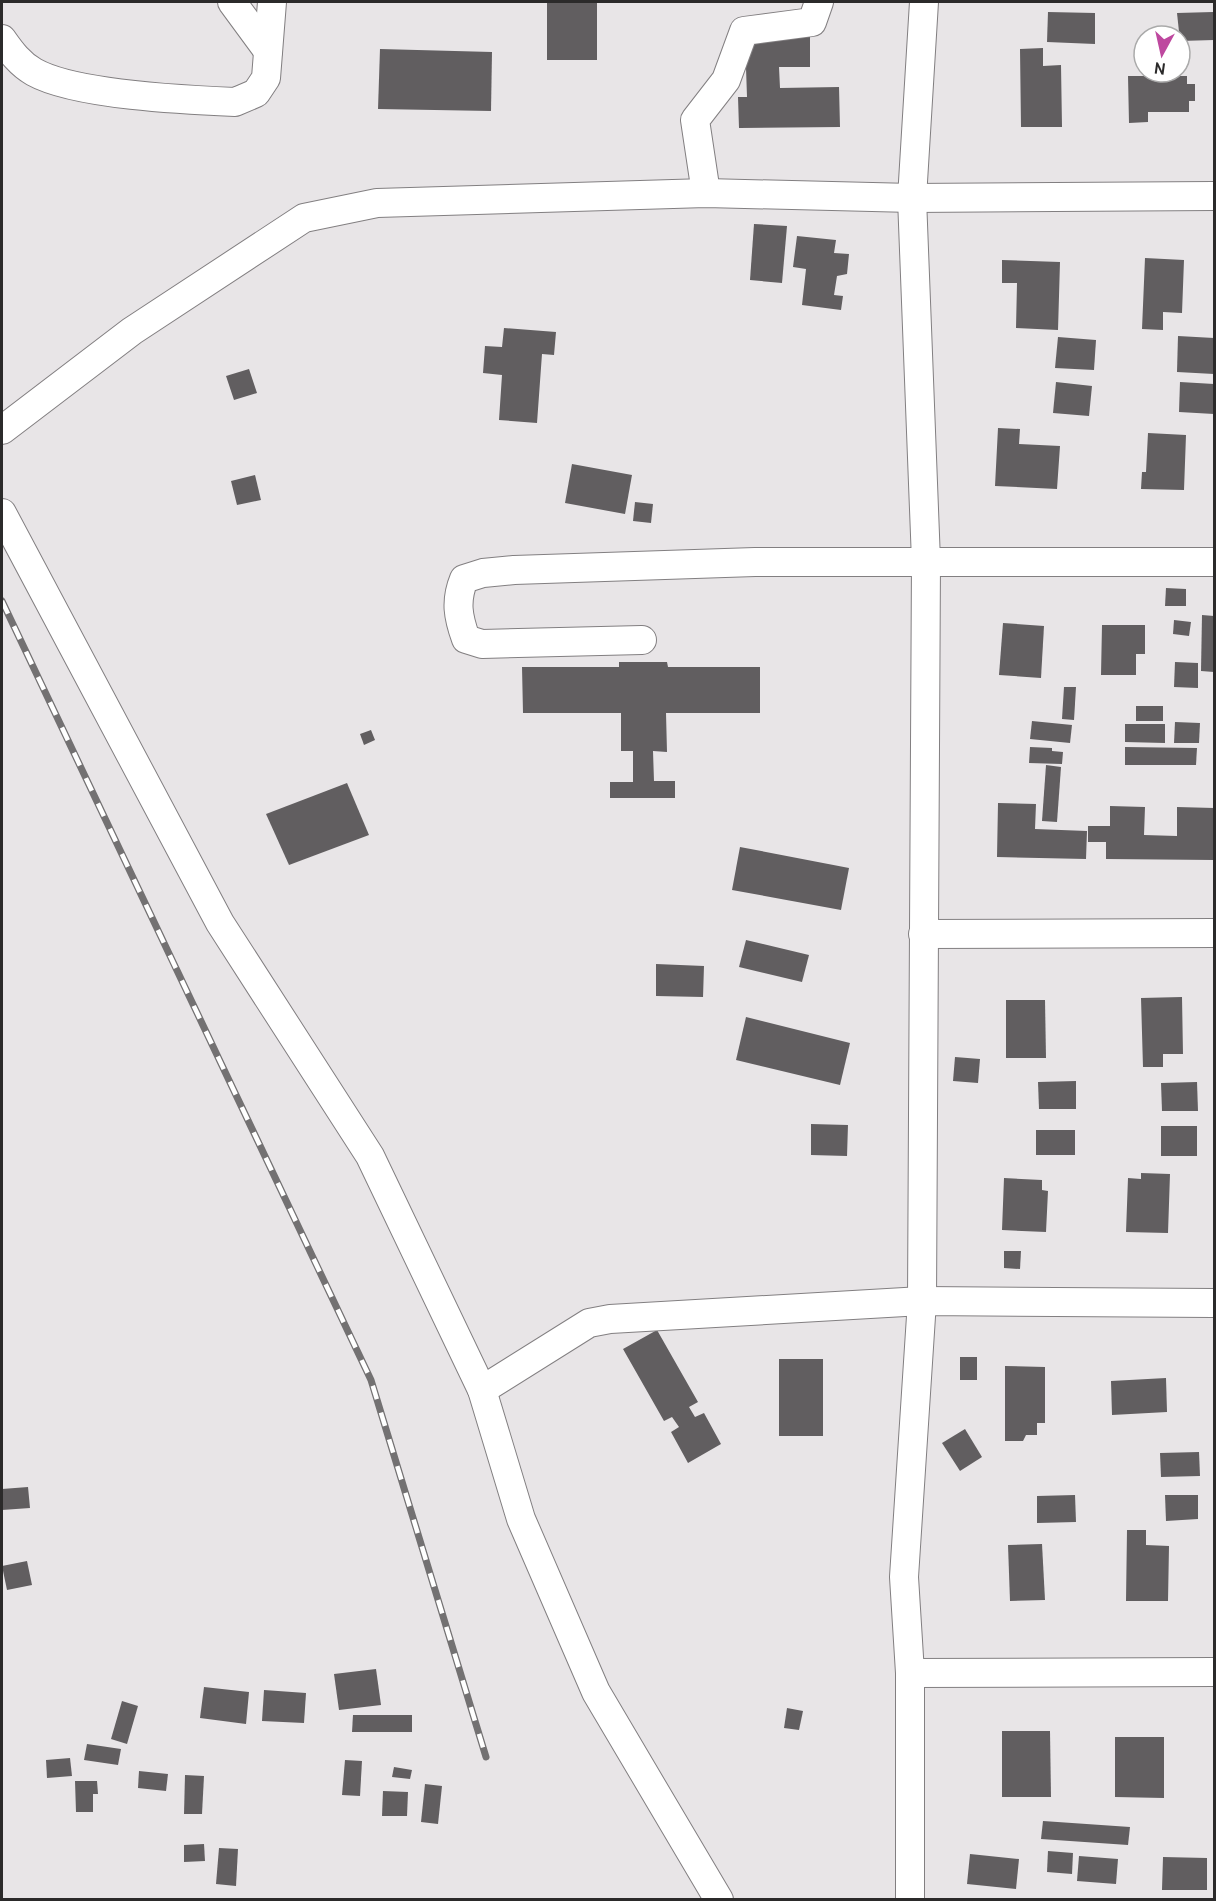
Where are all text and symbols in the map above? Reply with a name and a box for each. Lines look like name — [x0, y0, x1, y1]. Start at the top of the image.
north arrow — [1132, 24, 1192, 84]
text: N — [1153, 58, 1167, 79]

